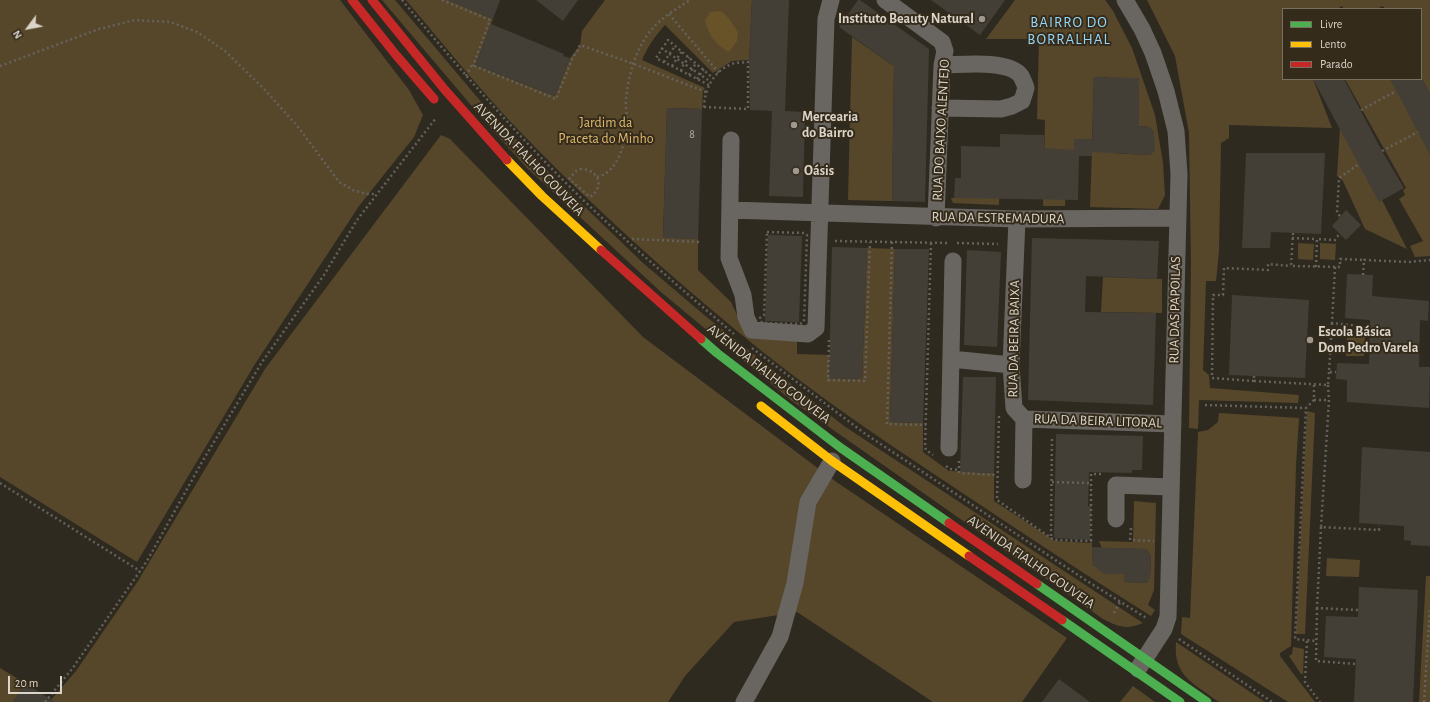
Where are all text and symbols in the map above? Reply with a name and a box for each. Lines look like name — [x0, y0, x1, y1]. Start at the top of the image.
north arrow — [8, 8, 48, 48]
legend — [1282, 8, 1422, 80]
place label: Instituto Beauty Natural — [838, 11, 974, 27]
district label: BAIRRO DO BORRALHAL — [1027, 13, 1111, 48]
marker: Instituto Beauty Natural — [977, 14, 987, 24]
text: Livre — [1320, 18, 1342, 30]
text: N — [11, 28, 24, 41]
text: Lento — [1320, 38, 1346, 50]
text: Parado — [1320, 58, 1353, 70]
street label: RUA DO BAIXO ALENTEJO — [929, 59, 953, 201]
street label: AVENIDA FIALHO GOUVEIA — [470, 99, 588, 219]
place label: Mercearia do Bairro — [802, 109, 858, 142]
park label: Jardim da Praceta do Minho — [558, 115, 654, 148]
marker: Mercearia do Bairro — [789, 120, 799, 130]
house number: 8 — [689, 127, 695, 141]
place label: Oásis — [804, 163, 834, 179]
marker: Oásis — [791, 166, 801, 176]
street label: RUA DA ESTREMADURA — [931, 208, 1065, 228]
street label: RUA DAS PAPOILAS — [1166, 256, 1184, 364]
street label: RUA DA BEIRA BAIXA — [1005, 280, 1023, 398]
street label: AVENIDA FIALHO GOUVEIA — [704, 321, 834, 427]
place label: Escola Básica Dom Pedro Varela — [1318, 324, 1418, 356]
marker: Escola Básica Dom Pedro Varela — [1305, 335, 1315, 345]
street label: RUA DA BEIRA LITORAL — [1034, 410, 1162, 432]
street label: AVENIDA FIALHO GOUVEIA — [964, 512, 1098, 612]
scale bar — [10, 668, 64, 694]
text: 20 m — [15, 677, 38, 689]

